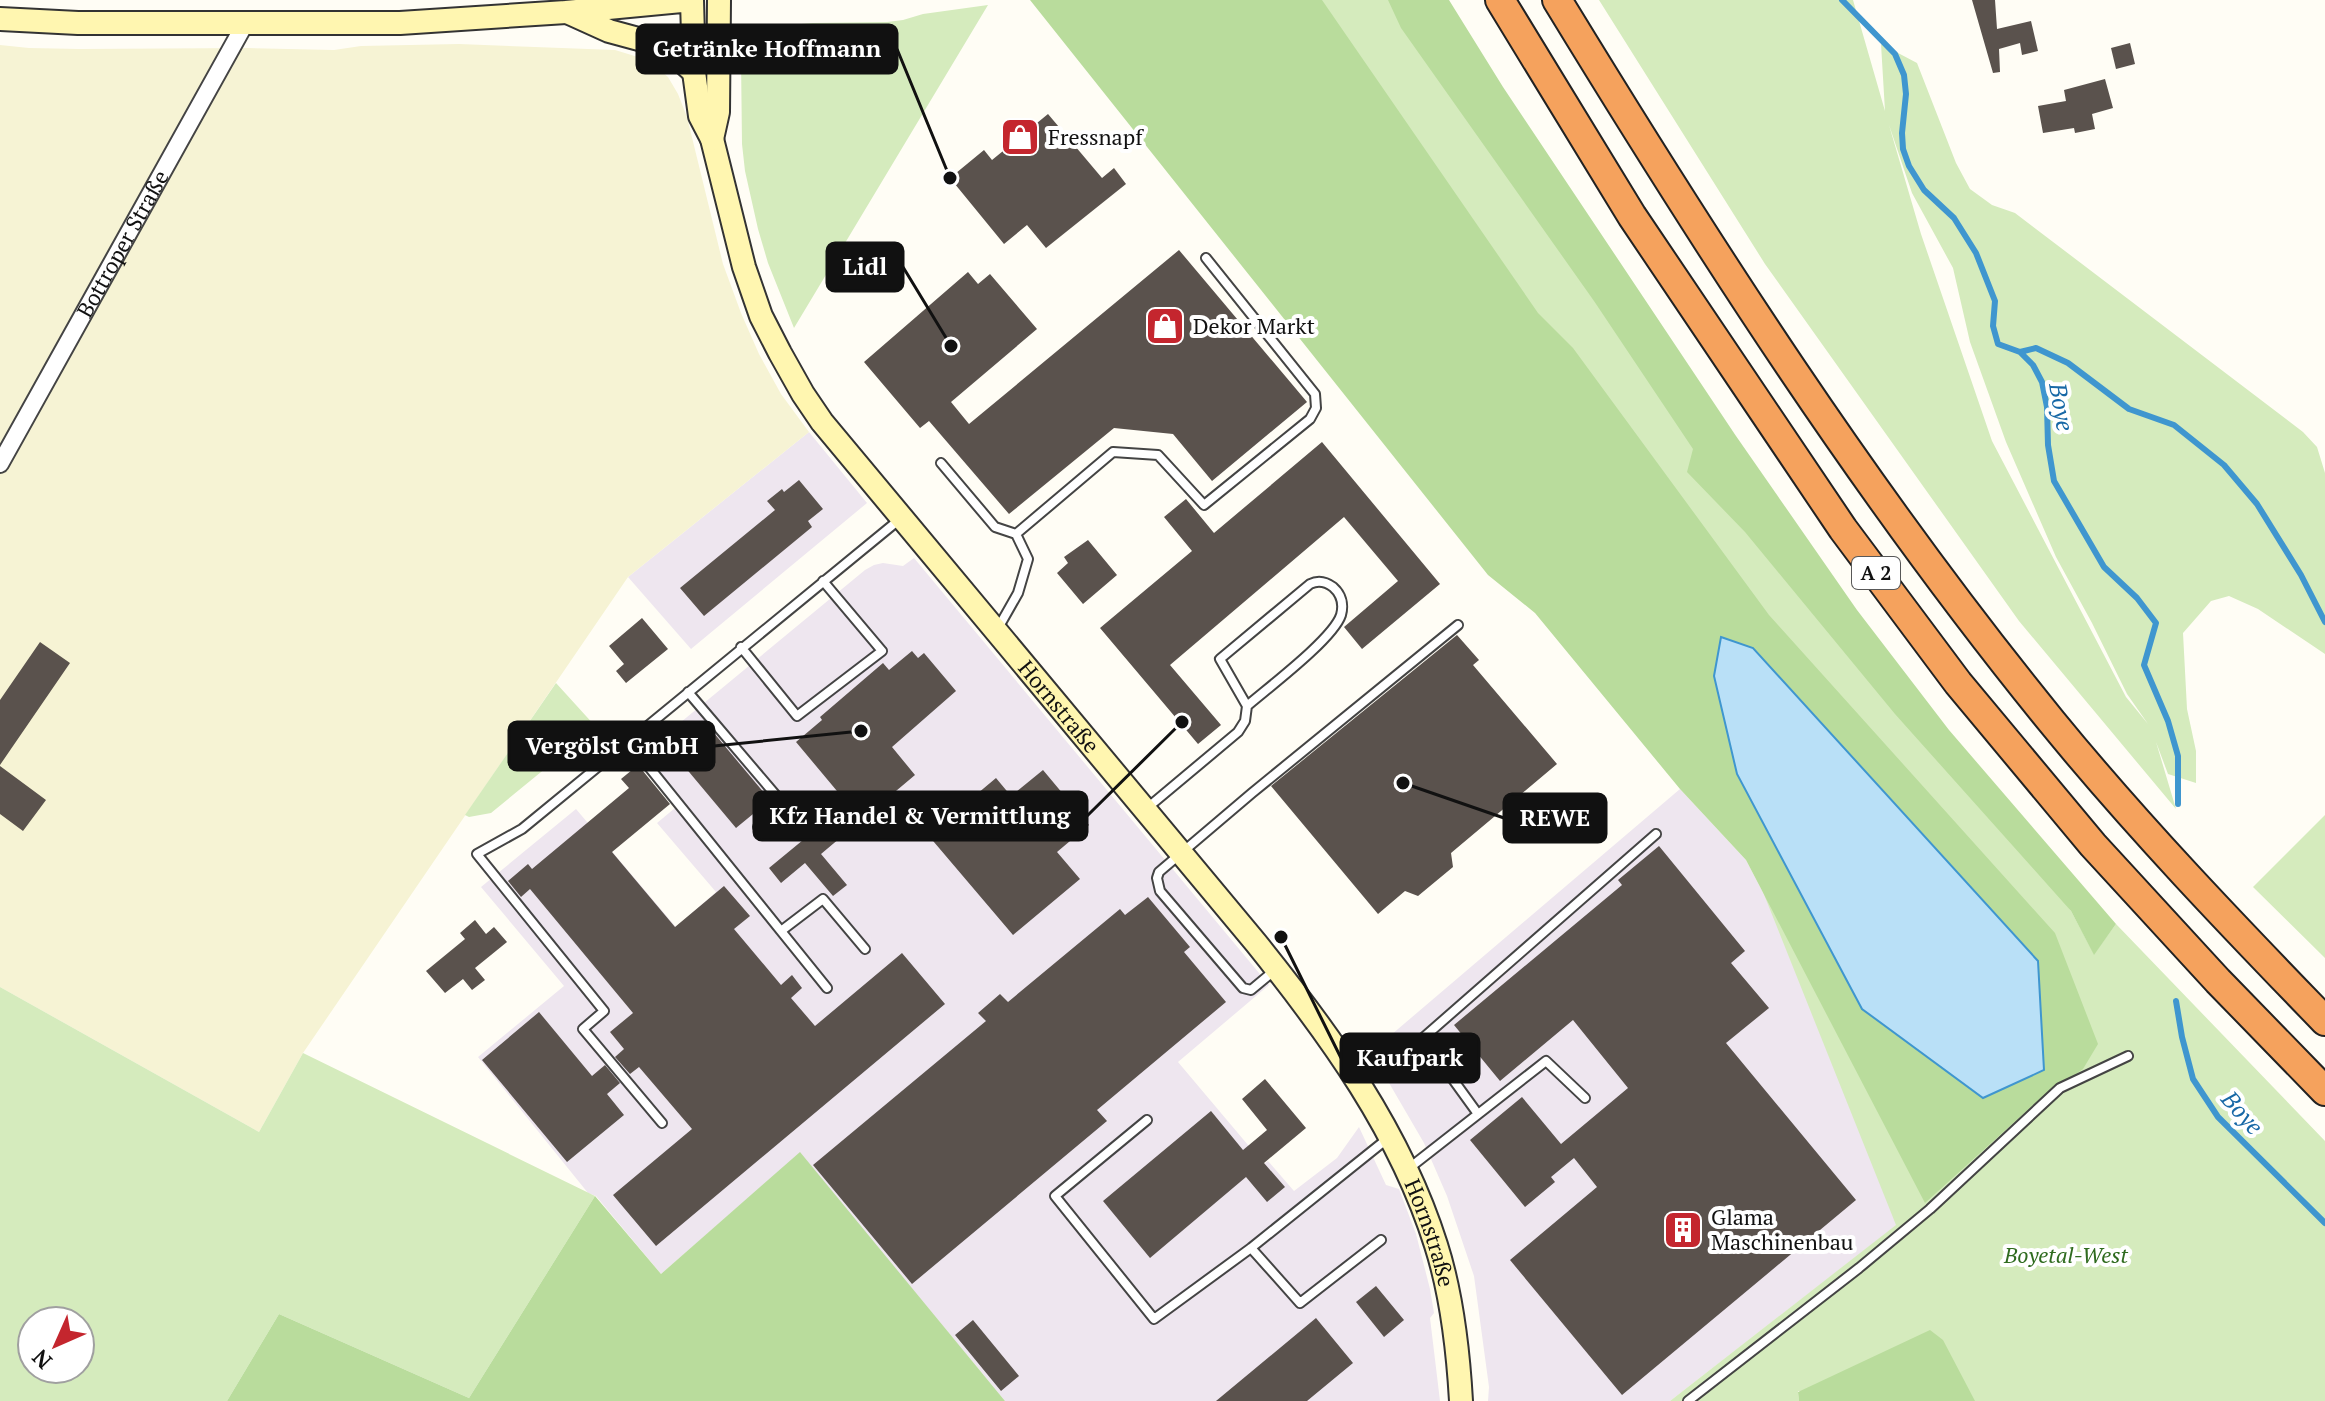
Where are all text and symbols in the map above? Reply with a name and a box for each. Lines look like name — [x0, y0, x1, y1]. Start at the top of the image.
callout: Getränke Hoffmann — [637, 25, 897, 73]
text: Getränke Hoffmann — [653, 32, 882, 64]
shop icon: Fressnapf — [999, 116, 1041, 158]
place label: Fressnapf — [1048, 122, 1144, 151]
street label: Bottroper Straße — [69, 165, 175, 322]
callout: Lidl — [827, 243, 903, 291]
text: Lidl — [843, 250, 887, 282]
shop icon: Dekor Markt — [1144, 305, 1186, 347]
place label: Dekor Markt — [1193, 311, 1315, 340]
water label: Boye — [2042, 379, 2082, 433]
road number: A 2 — [1852, 557, 1900, 589]
street label: Hornstraße — [1012, 654, 1106, 759]
callout: Vergölst GmbH — [509, 722, 714, 770]
text: Vergölst GmbH — [526, 729, 698, 761]
callout: Kfz Handel & Vermittlung — [754, 792, 1087, 840]
callout: REWE — [1504, 794, 1606, 842]
text: Kfz Handel & Vermittlung — [770, 799, 1071, 831]
text: REWE — [1520, 801, 1590, 833]
callout: Kaufpark — [1341, 1034, 1479, 1082]
text: Kaufpark — [1357, 1041, 1463, 1073]
water label: Boye — [2214, 1083, 2271, 1141]
street label: Hornstraße — [1398, 1174, 1462, 1289]
place label: Glama Maschinenbau — [1711, 1202, 1854, 1256]
building icon: Glama Maschinenbau — [1662, 1209, 1704, 1251]
park label: Boyetal-West — [2003, 1240, 2129, 1269]
north arrow — [16, 1305, 96, 1385]
text: N — [25, 1343, 58, 1376]

